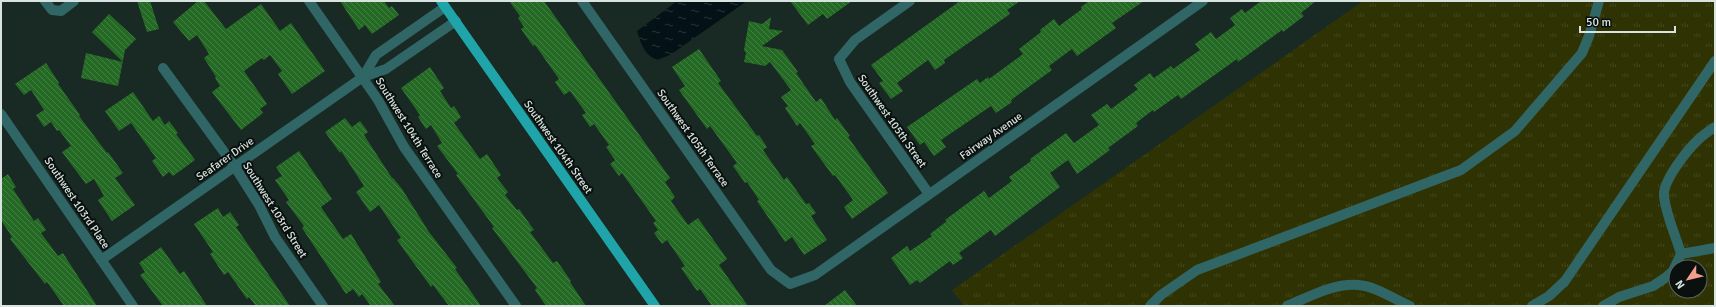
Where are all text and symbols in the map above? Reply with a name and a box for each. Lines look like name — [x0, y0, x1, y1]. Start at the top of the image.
scale bar — [1580, 8, 1675, 34]
text: 50 m — [1586, 15, 1611, 30]
street label: Southwest 105th Street — [855, 72, 929, 170]
street label: Southwest 104th Terrace — [373, 75, 445, 181]
street label: Southwest 105th Terrace — [654, 87, 732, 189]
street label: Southwest 104th Street — [521, 98, 595, 196]
street label: Fairway Avenue — [957, 110, 1025, 162]
street label: Seafarer Drive — [194, 134, 256, 184]
street label: Southwest 103rd Place — [42, 155, 112, 251]
street label: Southwest 103rd Street — [240, 160, 310, 260]
north arrow — [1668, 259, 1708, 299]
text: N — [1673, 278, 1688, 291]

